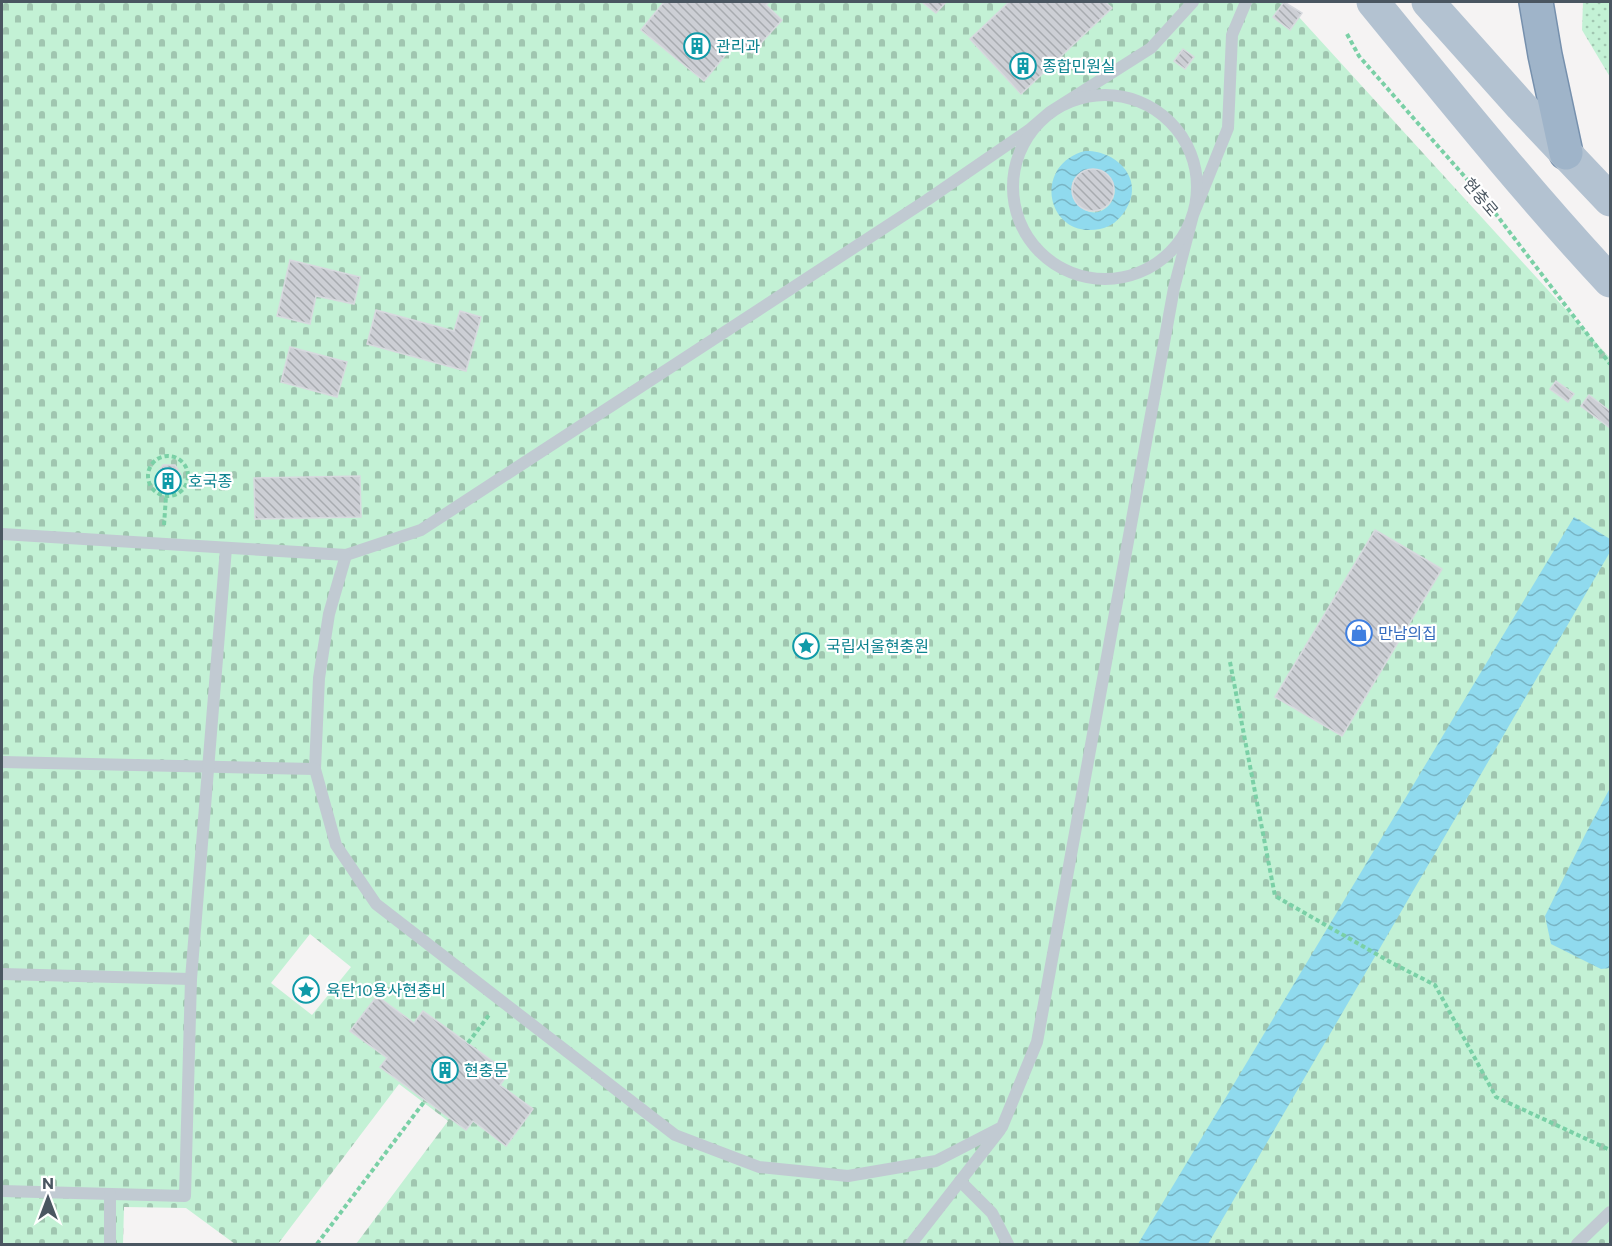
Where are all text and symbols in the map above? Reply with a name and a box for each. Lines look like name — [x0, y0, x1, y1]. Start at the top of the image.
building icon: 관리과 — [682, 31, 712, 61]
place label: 관리과 — [716, 36, 760, 55]
building icon: 종합민원실 — [1008, 51, 1038, 81]
place label: 종합민원실 — [1042, 56, 1116, 75]
street label: 현충로 — [1460, 174, 1503, 220]
building icon: 호국종 — [153, 466, 183, 496]
place label: 호국종 — [188, 471, 232, 490]
shop icon: 만남의집 — [1344, 618, 1374, 648]
place label: 만남의집 — [1378, 623, 1437, 642]
place icon: 국립서울현충원 — [791, 631, 821, 661]
place label: 국립서울현충원 — [826, 636, 929, 655]
place icon: 육탄10용사현충비 — [291, 975, 321, 1005]
place label: 육탄10용사현충비 — [326, 980, 446, 999]
building icon: 현충문 — [430, 1055, 460, 1085]
place label: 현충문 — [464, 1060, 508, 1079]
north arrow — [18, 1168, 78, 1228]
text: N — [42, 1173, 54, 1192]

